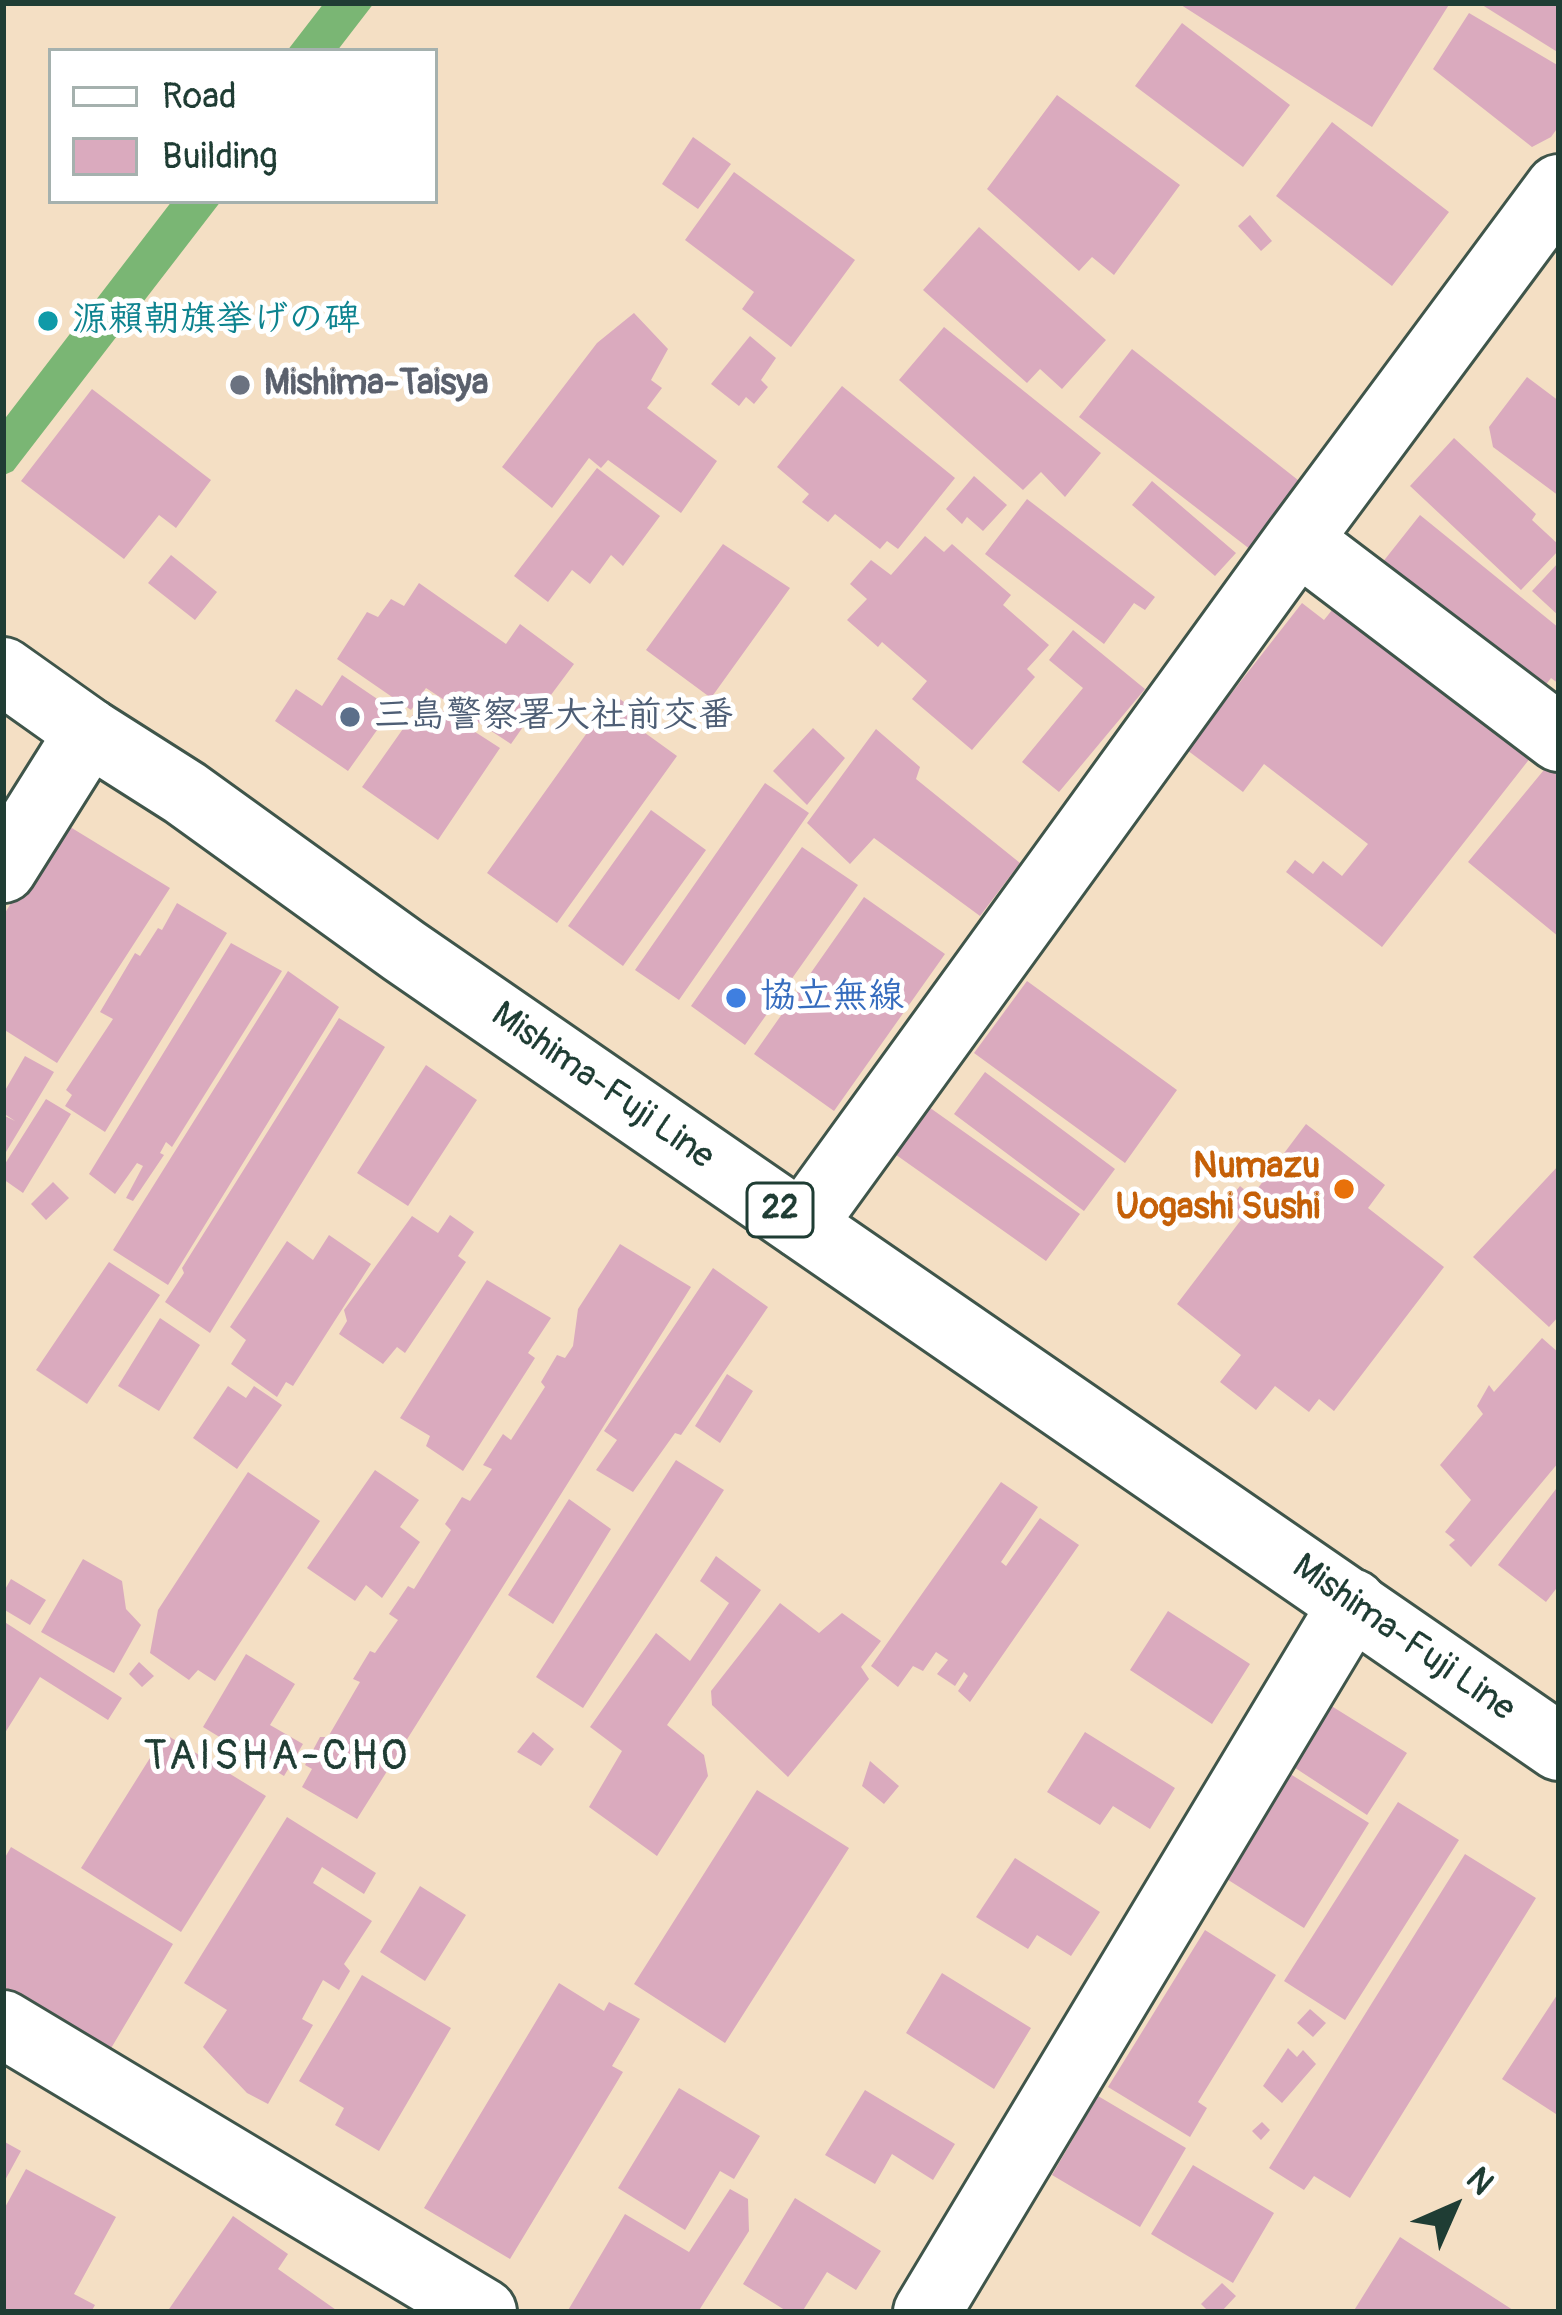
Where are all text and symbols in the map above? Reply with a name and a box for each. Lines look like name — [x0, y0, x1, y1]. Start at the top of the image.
legend — [48, 48, 438, 204]
text: Road — [162, 74, 237, 119]
text: Building — [162, 134, 278, 179]
place label: 源賴朝旗挙げの碑 — [72, 299, 360, 343]
marker: 源賴朝旗挙げの碑 — [35, 308, 61, 334]
place label: Mishima-Taisya — [264, 363, 488, 407]
marker: Mishima-Taisya — [227, 372, 253, 398]
place label: 三島警察署大社前交番 — [374, 695, 734, 739]
marker: 三島警察署大社前交番 — [337, 704, 363, 730]
place label: 協立無線 — [760, 976, 904, 1020]
marker: 協立無線 — [723, 985, 749, 1011]
street label: Mishima-Fuji Line — [482, 994, 722, 1180]
place label: Numazu Uogashi Sushi — [1116, 1146, 1320, 1231]
marker: Numazu Uogashi Sushi — [1331, 1176, 1357, 1202]
road number: 22 — [747, 1183, 813, 1237]
street label: Mishima-Fuji Line — [1283, 1546, 1523, 1732]
district label: TAISHA-CHO — [144, 1733, 410, 1783]
north arrow — [1394, 2147, 1514, 2267]
text: N — [1457, 2159, 1502, 2204]

